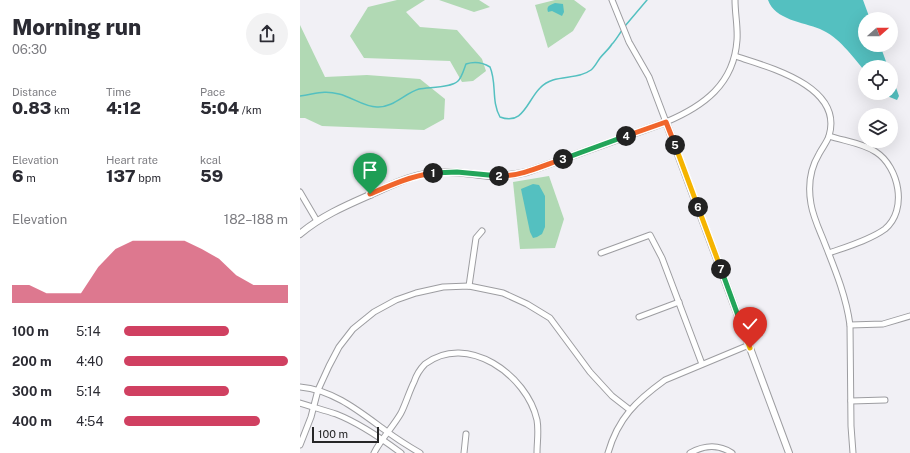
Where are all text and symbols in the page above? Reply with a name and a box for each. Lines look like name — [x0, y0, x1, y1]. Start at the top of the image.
north arrow — [858, 12, 898, 52]
map controls — [858, 12, 898, 148]
button: share — [246, 13, 288, 55]
text: Morning run — [12, 14, 141, 40]
text: 06:30 — [12, 42, 47, 57]
button: locate — [858, 60, 898, 100]
text: Distance — [12, 86, 57, 98]
text: Time — [106, 86, 131, 98]
text: Pace — [200, 86, 225, 98]
text: 0.83 — [12, 98, 51, 118]
text: 4:12 — [106, 98, 141, 118]
text: 5:04 — [200, 98, 239, 118]
text: km — [51, 104, 70, 116]
text: /km — [239, 104, 261, 116]
button: layers — [858, 108, 898, 148]
pin: 4 — [616, 126, 636, 146]
text: 4 — [622, 130, 630, 142]
pin: 5 — [665, 135, 685, 155]
text: 5 — [671, 139, 679, 151]
pin: 3 — [553, 149, 573, 169]
pin — [353, 153, 387, 194]
text: 3 — [559, 153, 567, 165]
text: Elevation — [12, 154, 59, 166]
text: Heart rate — [106, 154, 158, 166]
text: kcal — [200, 154, 221, 166]
icon: arrive — [359, 159, 381, 181]
pin: 1 — [423, 163, 443, 183]
text: 6 — [12, 166, 24, 186]
text: 137 — [106, 166, 136, 186]
text: 59 — [200, 166, 223, 186]
pin: 2 — [489, 166, 509, 186]
text: 1 — [431, 167, 435, 179]
text: 2 — [496, 170, 503, 182]
text: m — [24, 172, 36, 184]
text: bpm — [136, 172, 161, 184]
pin: 6 — [688, 197, 708, 217]
text: 6 — [694, 201, 702, 213]
text: Elevation — [12, 212, 67, 227]
text: 182–188 m — [224, 212, 288, 227]
pin: 7 — [711, 259, 731, 279]
text: 7 — [718, 263, 724, 275]
pin — [733, 307, 767, 348]
icon: check — [739, 313, 761, 335]
text: 100 m — [12, 324, 49, 339]
text: 5:14 — [76, 324, 101, 339]
text: 200 m — [12, 354, 52, 369]
text: 4:40 — [76, 354, 103, 369]
text: 300 m — [12, 384, 52, 399]
text: 5:14 — [76, 384, 101, 399]
text: 400 m — [12, 414, 52, 429]
text: 4:54 — [76, 414, 104, 429]
scale bar — [312, 425, 379, 444]
text: 100 m — [318, 428, 348, 440]

